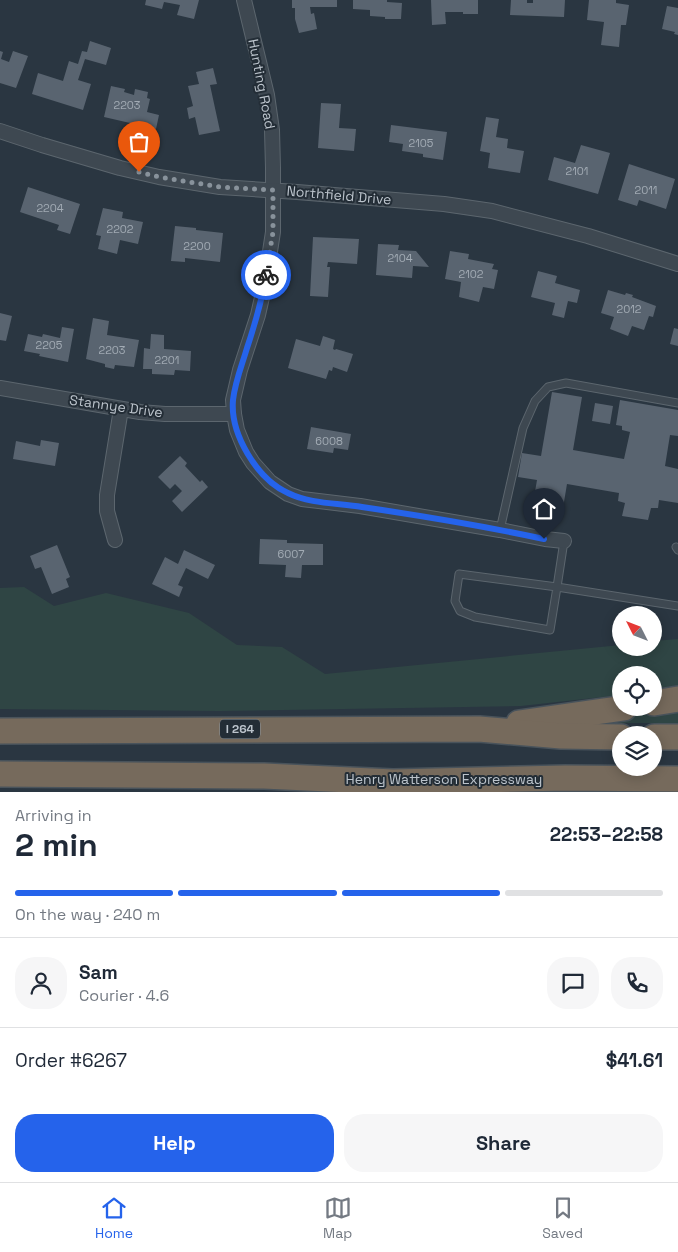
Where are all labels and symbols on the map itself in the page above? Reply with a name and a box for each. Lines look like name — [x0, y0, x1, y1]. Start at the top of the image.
street label: Hunting Road — [244, 37, 280, 131]
house number: 2203 — [114, 98, 141, 112]
pin — [118, 121, 160, 172]
house number: 2105 — [409, 136, 434, 150]
house number: 2101 — [566, 164, 588, 178]
street label: Northfield Drive — [286, 181, 392, 209]
house number: 2011 — [635, 183, 657, 197]
house number: 2204 — [36, 201, 64, 215]
house number: 2202 — [107, 222, 134, 236]
house number: 2200 — [183, 239, 211, 253]
courier — [241, 250, 291, 300]
house number: 2104 — [387, 251, 413, 265]
house number: 2102 — [459, 267, 484, 281]
house number: 2012 — [617, 302, 642, 316]
house number: 2205 — [36, 338, 63, 352]
house number: 2203 — [99, 343, 126, 357]
house number: 2201 — [155, 353, 179, 367]
street label: Stannye Drive — [68, 391, 164, 421]
house number: 6008 — [315, 434, 343, 448]
pin — [523, 488, 565, 539]
house number: 6007 — [278, 547, 304, 561]
north arrow — [612, 606, 662, 656]
road number: I 264 — [220, 720, 260, 739]
street label: Henry Watterson Expressway — [346, 770, 542, 788]

